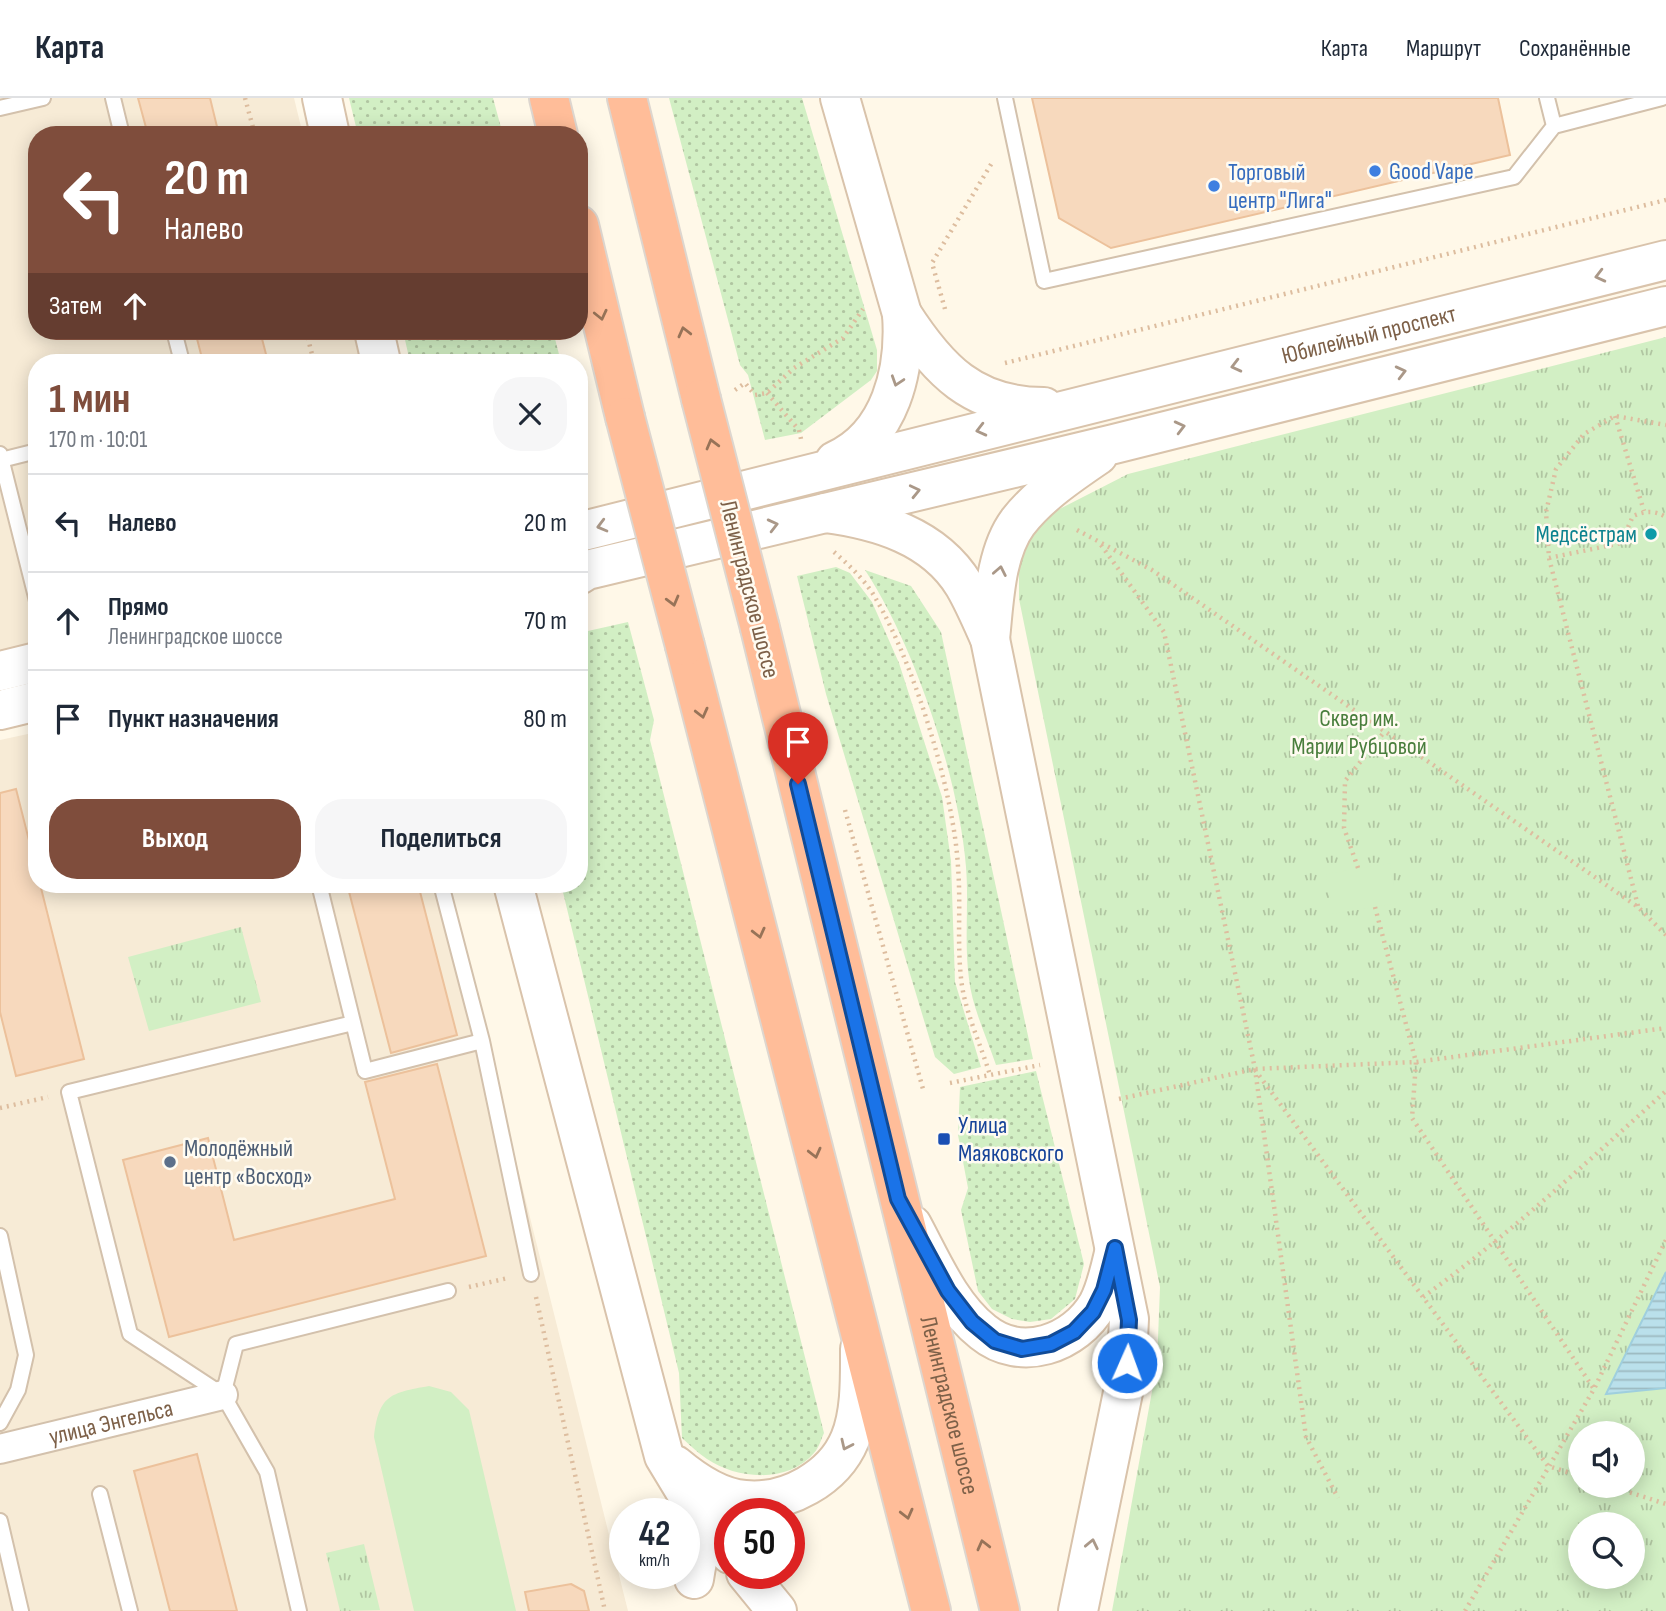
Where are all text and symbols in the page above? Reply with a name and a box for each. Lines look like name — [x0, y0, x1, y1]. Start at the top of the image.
text: Карта — [35, 28, 104, 68]
text: Карта — [1321, 34, 1368, 63]
text: Маршрут — [1406, 34, 1481, 63]
text: Сохранённые — [1519, 34, 1631, 63]
text: 20 m — [164, 150, 249, 209]
icon: left — [49, 154, 140, 245]
place label: Good Vape — [1389, 157, 1474, 186]
place label: Торговый центр "Лига" — [1228, 158, 1332, 215]
marker: Good Vape — [1367, 163, 1383, 179]
marker: Торговый центр "Лига" — [1206, 178, 1222, 194]
text: Налево — [164, 210, 244, 249]
one-way arrow — [1594, 268, 1606, 282]
icon: ahead — [116, 287, 154, 325]
text: Затем — [49, 291, 102, 322]
street label: Юбилейный проспект — [1279, 299, 1459, 371]
one-way arrow — [593, 309, 607, 321]
one-way arrow — [678, 326, 692, 338]
one-way arrow — [1230, 358, 1242, 372]
one-way arrow — [1395, 366, 1407, 380]
text: 1 мин — [49, 374, 130, 425]
one-way arrow — [891, 375, 905, 387]
button: close — [493, 377, 567, 451]
one-way arrow — [1174, 421, 1186, 435]
one-way arrow — [975, 422, 987, 436]
text: 170 m · 10:01 — [49, 426, 147, 454]
one-way arrow — [706, 438, 720, 450]
one-way arrow — [909, 485, 921, 499]
street label: Ленинградское шоссе — [713, 497, 786, 681]
icon: left — [49, 504, 87, 542]
text: Налево — [108, 508, 177, 539]
text: 20 m — [524, 508, 567, 539]
one-way arrow — [597, 518, 609, 532]
one-way arrow — [767, 519, 779, 533]
place label: Медсёстрам — [1535, 520, 1637, 549]
marker: Медсёстрам — [1643, 526, 1659, 542]
one-way arrow — [992, 565, 1007, 577]
text: Прямо — [108, 592, 169, 623]
one-way arrow — [665, 595, 679, 607]
icon: ahead — [49, 602, 87, 640]
text: 70 m — [524, 606, 567, 637]
text: Ленинградское шоссе — [108, 623, 283, 651]
icon: arrive — [49, 700, 87, 738]
text: Пункт назначения — [108, 704, 279, 735]
text: 80 m — [523, 704, 567, 735]
park label: Сквер им. Марии Рубцовой — [1291, 704, 1427, 761]
one-way arrow — [694, 706, 708, 718]
pin — [768, 712, 828, 784]
icon: arrive — [779, 723, 817, 761]
button: Выход — [49, 799, 301, 879]
button: Поделиться — [315, 799, 567, 879]
one-way arrow — [751, 927, 765, 939]
place label: Улица Маяковского — [958, 1111, 1064, 1168]
marker: Улица Маяковского — [936, 1131, 952, 1147]
place label: Молодёжный центр «Восход» — [184, 1134, 312, 1191]
one-way arrow — [807, 1147, 821, 1159]
marker: Молодёжный центр «Восход» — [162, 1154, 178, 1170]
street label: Ленинградское шоссе — [914, 1313, 985, 1497]
position arrow — [1090, 1326, 1164, 1400]
street label: улица Энгельса — [46, 1394, 176, 1452]
map controls — [1568, 1421, 1645, 1589]
button: sound — [1568, 1421, 1645, 1498]
one-way arrow — [840, 1438, 854, 1450]
speed limit sign: 50 — [714, 1498, 805, 1589]
one-way arrow — [899, 1508, 913, 1520]
button: search — [1568, 1512, 1645, 1589]
text: 42 — [639, 1513, 670, 1556]
one-way arrow — [1083, 1538, 1098, 1550]
one-way arrow — [977, 1539, 991, 1551]
text: km/h — [639, 1550, 670, 1571]

